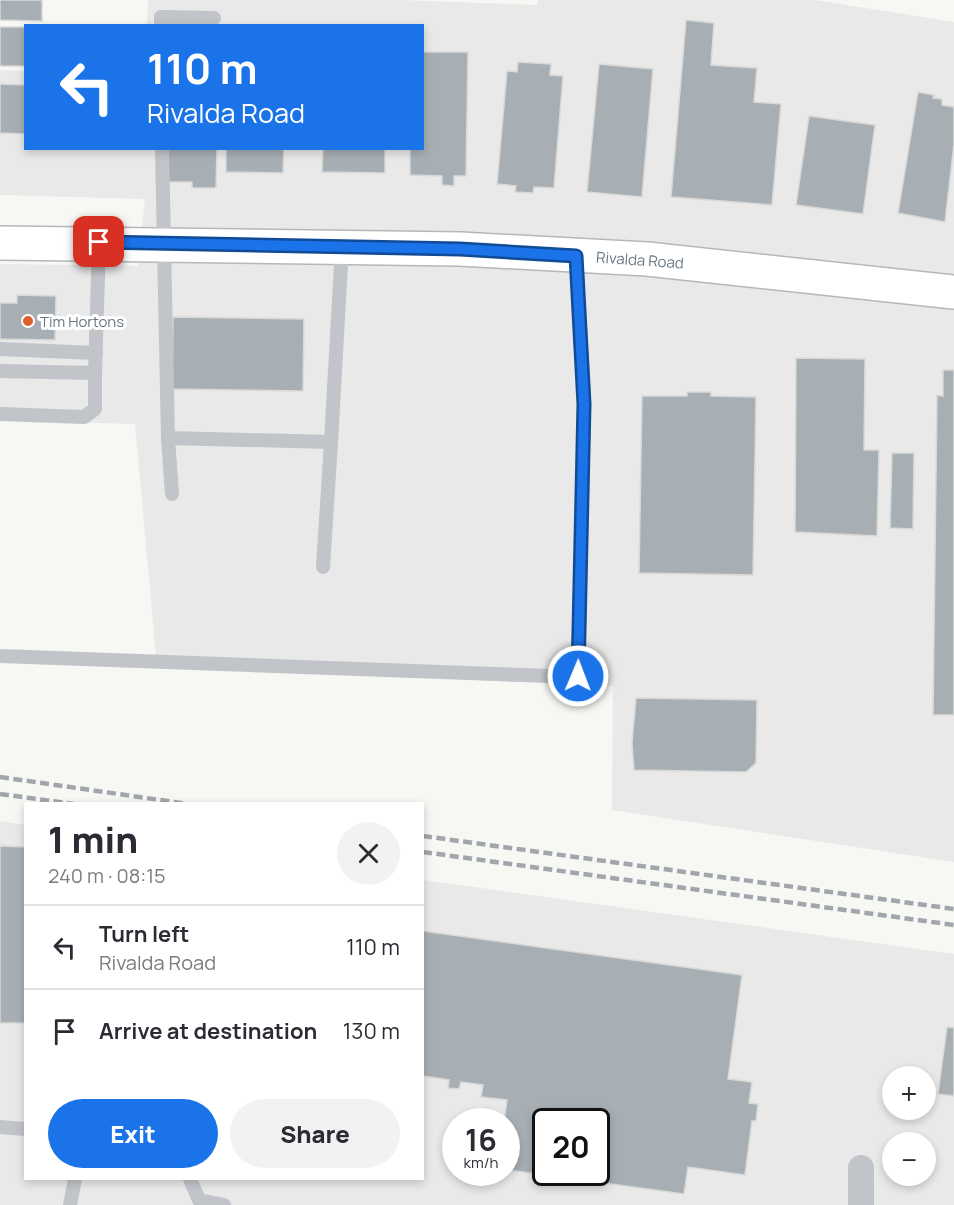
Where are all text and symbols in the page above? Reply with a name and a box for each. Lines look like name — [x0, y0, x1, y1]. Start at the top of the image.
text: 110 m — [147, 39, 258, 97]
icon: left — [48, 48, 126, 126]
text: Rivalda Road — [147, 94, 305, 131]
pin — [73, 216, 124, 267]
icon: arrive — [82, 225, 115, 258]
street label: Rivalda Road — [596, 246, 684, 274]
place label: Tim Hortons — [40, 311, 124, 332]
marker: Tim Hortons — [21, 314, 35, 328]
position arrow — [546, 644, 610, 708]
text: 1 min — [48, 815, 138, 864]
button: close — [337, 822, 400, 885]
text: 240 m · 08:15 — [48, 862, 166, 889]
text: Turn left — [99, 919, 189, 949]
icon: left — [48, 931, 81, 964]
text: 110 m — [346, 932, 400, 962]
text: Rivalda Road — [99, 949, 216, 976]
icon: arrive — [48, 1015, 81, 1048]
text: Arrive at destination — [99, 1016, 317, 1046]
text: 130 m — [343, 1016, 400, 1046]
map controls — [882, 1066, 936, 1186]
button: + — [882, 1066, 936, 1120]
button: Exit — [48, 1099, 218, 1168]
button: Share — [230, 1099, 400, 1168]
speed limit sign: 20 — [532, 1108, 610, 1186]
text: 16 — [465, 1119, 497, 1160]
button: − — [882, 1132, 936, 1186]
text: km/h — [464, 1152, 498, 1173]

